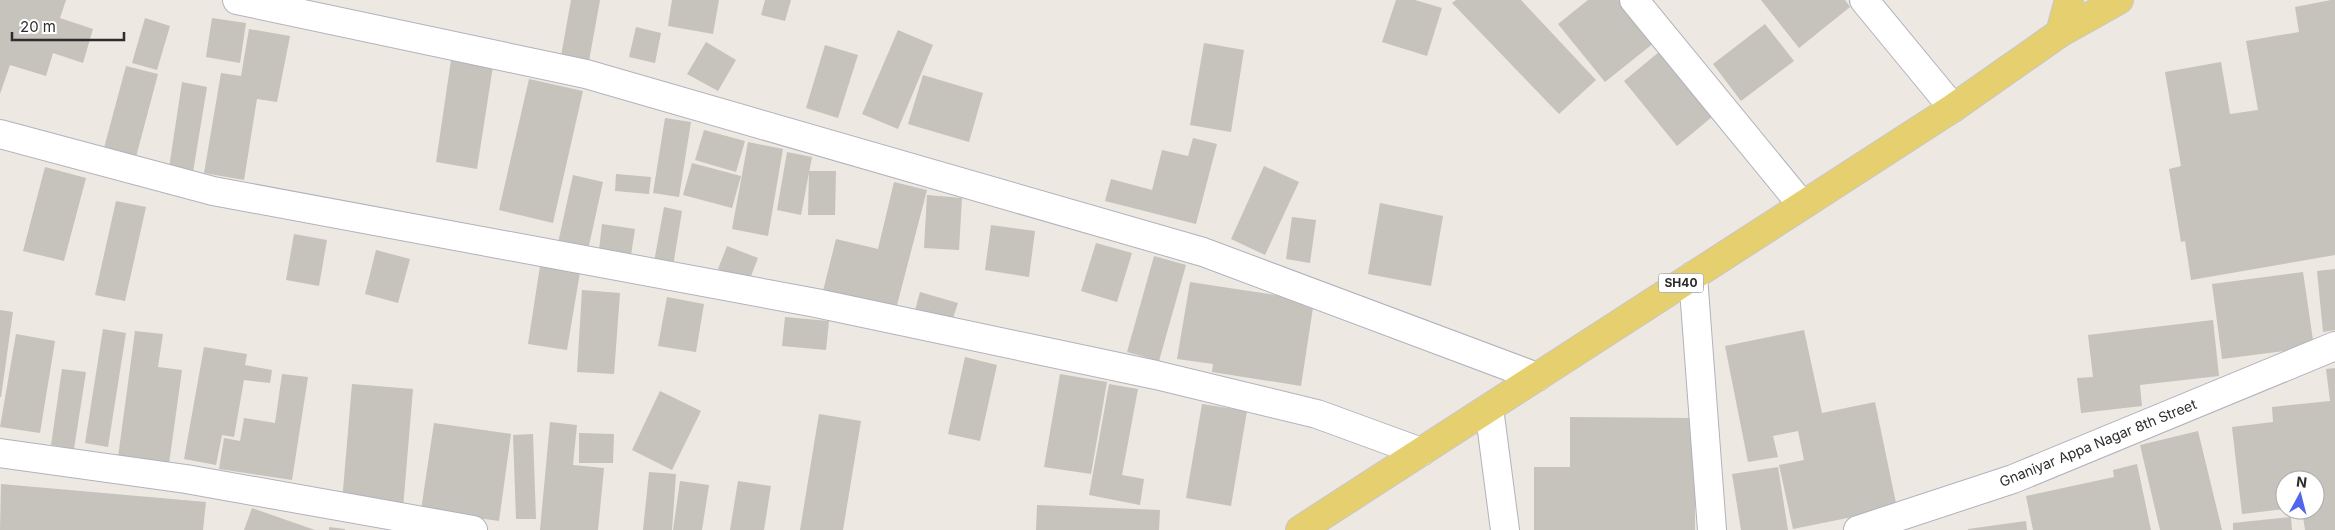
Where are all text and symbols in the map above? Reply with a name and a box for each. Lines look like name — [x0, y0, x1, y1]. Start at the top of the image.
scale bar — [12, 10, 125, 42]
text: 20 m — [20, 17, 56, 36]
road number: SH40 — [1658, 274, 1704, 292]
street label: Gnaniyar Appa Nagar 8th Street — [1997, 395, 2199, 490]
north arrow — [2275, 470, 2325, 520]
text: N — [2295, 473, 2308, 491]

